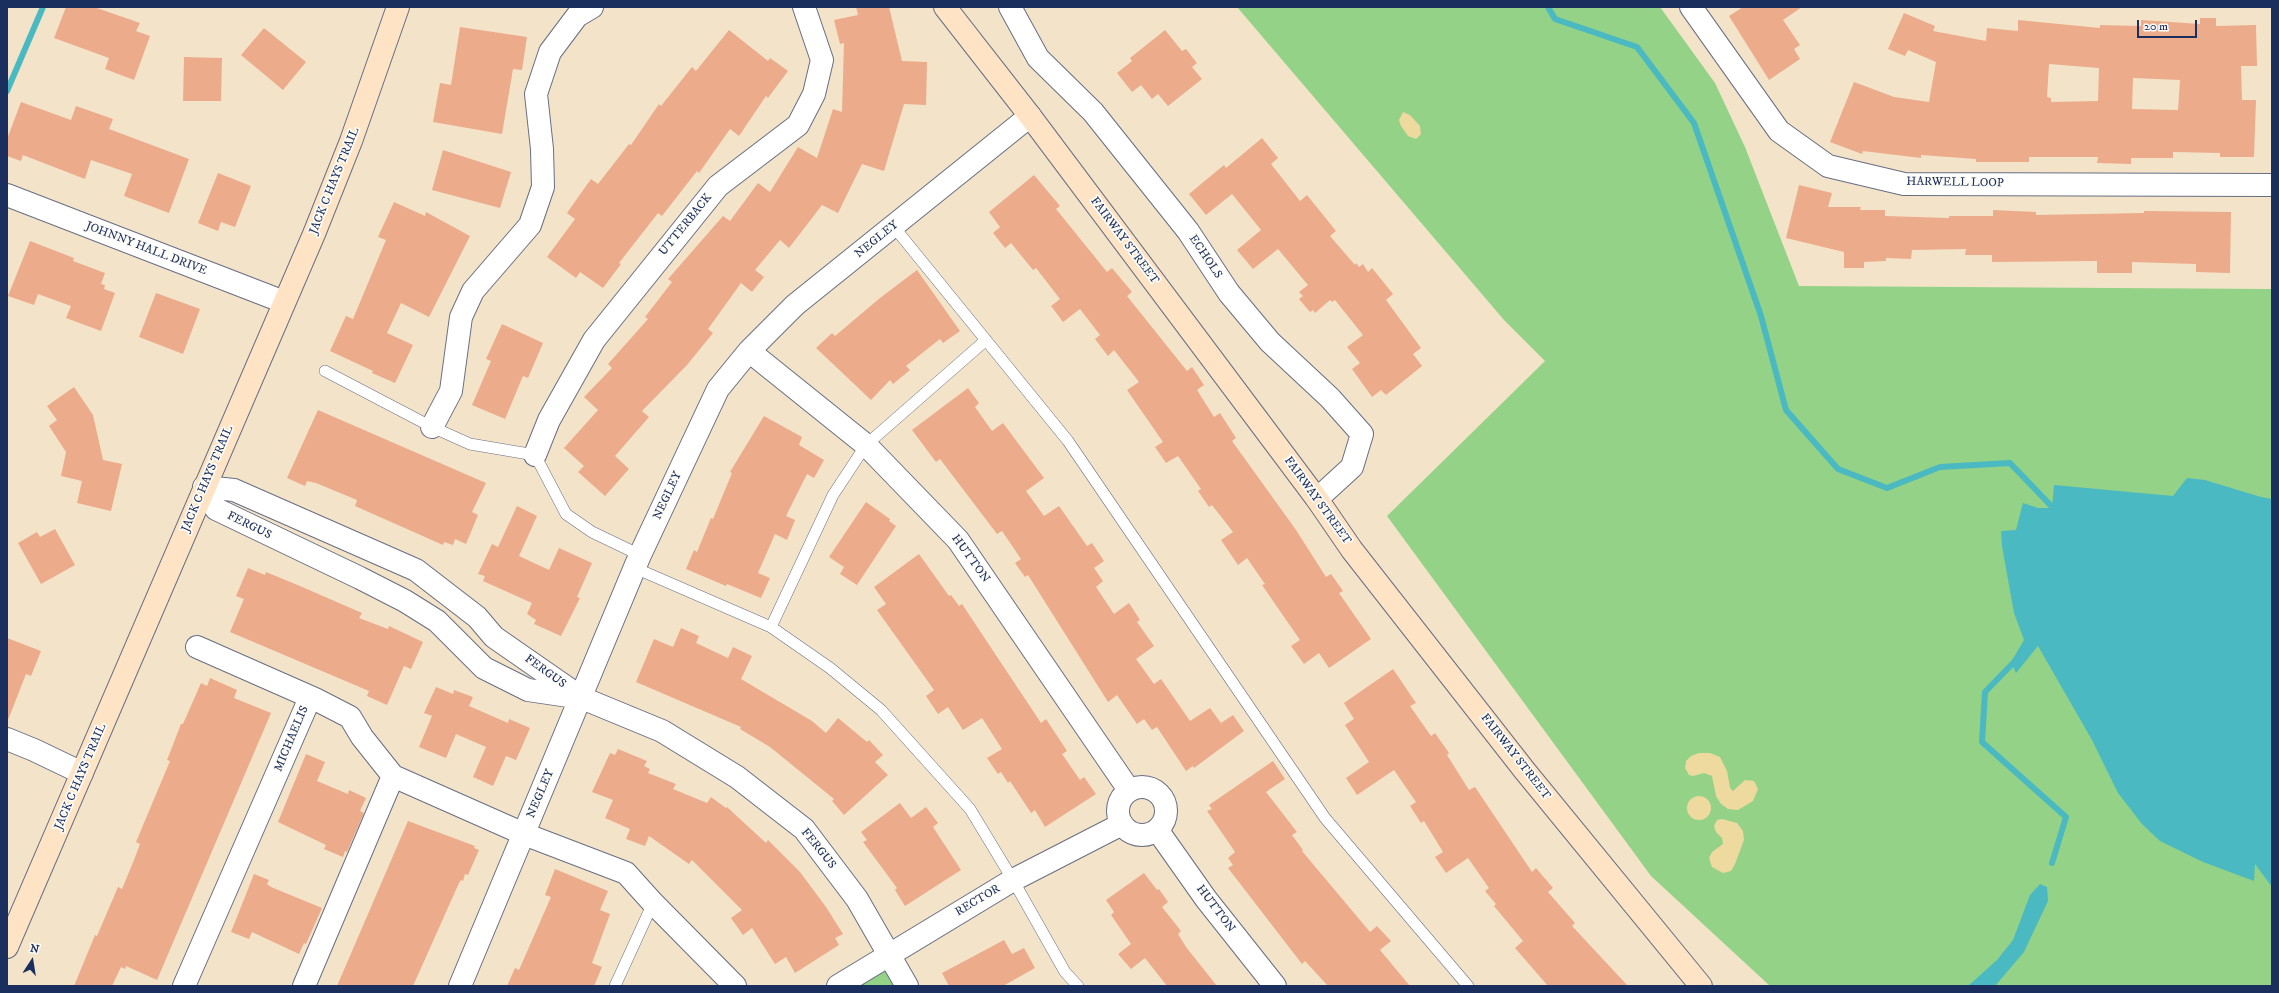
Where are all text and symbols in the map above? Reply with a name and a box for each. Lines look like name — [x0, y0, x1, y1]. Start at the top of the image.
scale bar — [2139, 12, 2199, 38]
text: 20 m — [2144, 19, 2168, 34]
street label: JACK C HAYS TRAIL — [307, 125, 363, 237]
street label: HARWELL LOOP — [1906, 175, 2004, 191]
street label: UTTERBACK — [657, 191, 715, 259]
street label: FAIRWAY STREET — [1087, 195, 1161, 287]
street label: NEGLEY — [852, 218, 902, 262]
street label: JOHNNY HALL DRIVE — [83, 219, 209, 279]
street label: ECHOLS — [1185, 232, 1225, 282]
street label: JACK C HAYS TRAIL — [179, 424, 237, 534]
street label: FAIRWAY STREET — [1280, 454, 1354, 548]
street label: NEGLEY — [651, 470, 685, 522]
street label: FERGUS — [224, 509, 274, 543]
street label: HUTTON — [948, 532, 992, 586]
street label: FERGUS — [521, 652, 569, 692]
street label: MICHAELIS — [272, 704, 312, 774]
street label: FAIRWAY STREET — [1477, 711, 1553, 803]
street label: JACK C HAYS TRAIL — [52, 722, 110, 832]
street label: NEGLEY — [524, 768, 558, 820]
street label: FERGUS — [797, 826, 839, 872]
street label: RECTOR — [953, 882, 1003, 920]
street label: HUTTON — [1192, 882, 1238, 936]
north arrow — [12, 941, 52, 981]
text: N — [29, 941, 40, 957]

